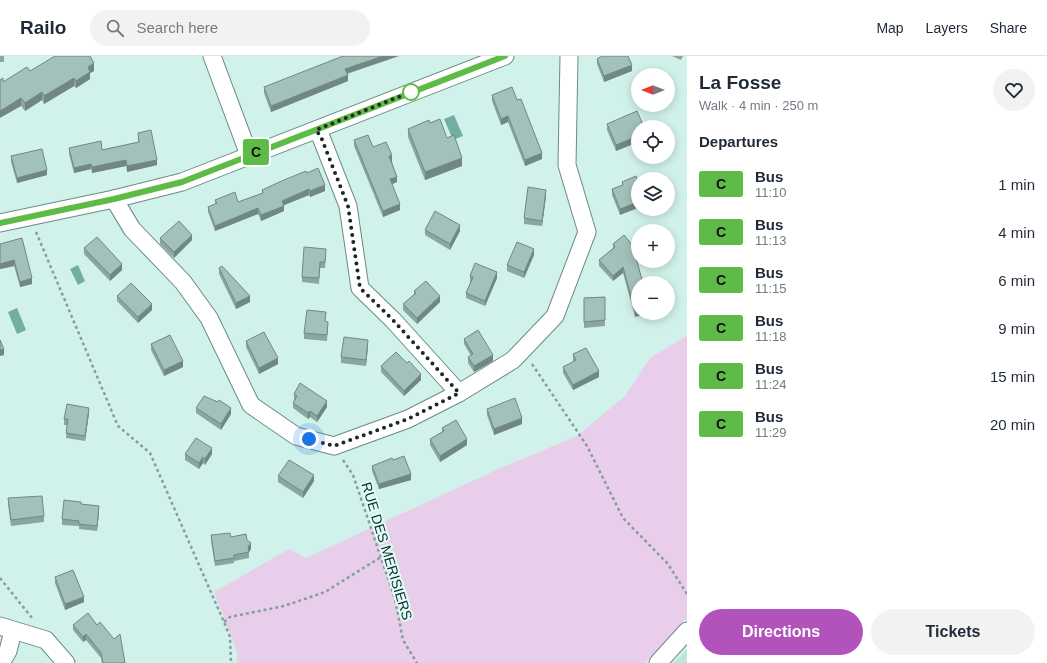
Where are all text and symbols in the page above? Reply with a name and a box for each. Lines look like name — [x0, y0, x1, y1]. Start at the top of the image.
search box — [90, 10, 370, 46]
text: Railo — [20, 17, 66, 38]
icon: search — [104, 17, 126, 39]
text: Search here — [136, 19, 218, 36]
text: Map — [876, 20, 904, 36]
text: Layers — [926, 20, 968, 36]
text: Share — [990, 20, 1027, 36]
north arrow — [631, 68, 675, 112]
map controls — [631, 68, 675, 320]
button: heart — [993, 69, 1035, 111]
text: La Fosse — [699, 72, 781, 93]
unlabelled marker — [402, 83, 420, 101]
text: Walk · 4 min · 250 m — [699, 98, 818, 113]
button: locate — [631, 120, 675, 164]
text: Departures — [699, 133, 778, 150]
line badge: C — [243, 139, 269, 165]
text: C — [251, 144, 261, 160]
text: Bus — [755, 168, 783, 185]
button: layers — [631, 172, 675, 216]
text: C — [716, 176, 726, 192]
text: 1 min — [998, 176, 1035, 193]
text: 11:10 — [755, 185, 787, 200]
text: Bus — [755, 216, 783, 233]
button: + — [631, 224, 675, 268]
text: C — [716, 224, 726, 240]
text: 4 min — [998, 224, 1035, 241]
text: 11:13 — [755, 233, 787, 248]
text: Bus — [755, 264, 783, 281]
text: C — [716, 272, 726, 288]
text: 6 min — [998, 272, 1035, 289]
button: − — [631, 276, 675, 320]
text: 11:15 — [755, 281, 787, 296]
text: Bus — [755, 312, 783, 329]
text: C — [716, 320, 726, 336]
text: 9 min — [998, 320, 1035, 337]
text: 11:18 — [755, 329, 787, 344]
text: Bus — [755, 360, 783, 377]
text: C — [716, 368, 726, 384]
text: 15 min — [990, 368, 1035, 385]
text: 11:24 — [755, 377, 787, 392]
text: Bus — [755, 408, 783, 425]
text: C — [716, 416, 726, 432]
text: 20 min — [990, 416, 1035, 433]
text: 11:29 — [755, 425, 787, 440]
your location — [299, 429, 319, 449]
street label: RUE DES MERISIERS — [358, 480, 416, 622]
button: Directions — [699, 609, 863, 655]
button: Tickets — [871, 609, 1035, 655]

